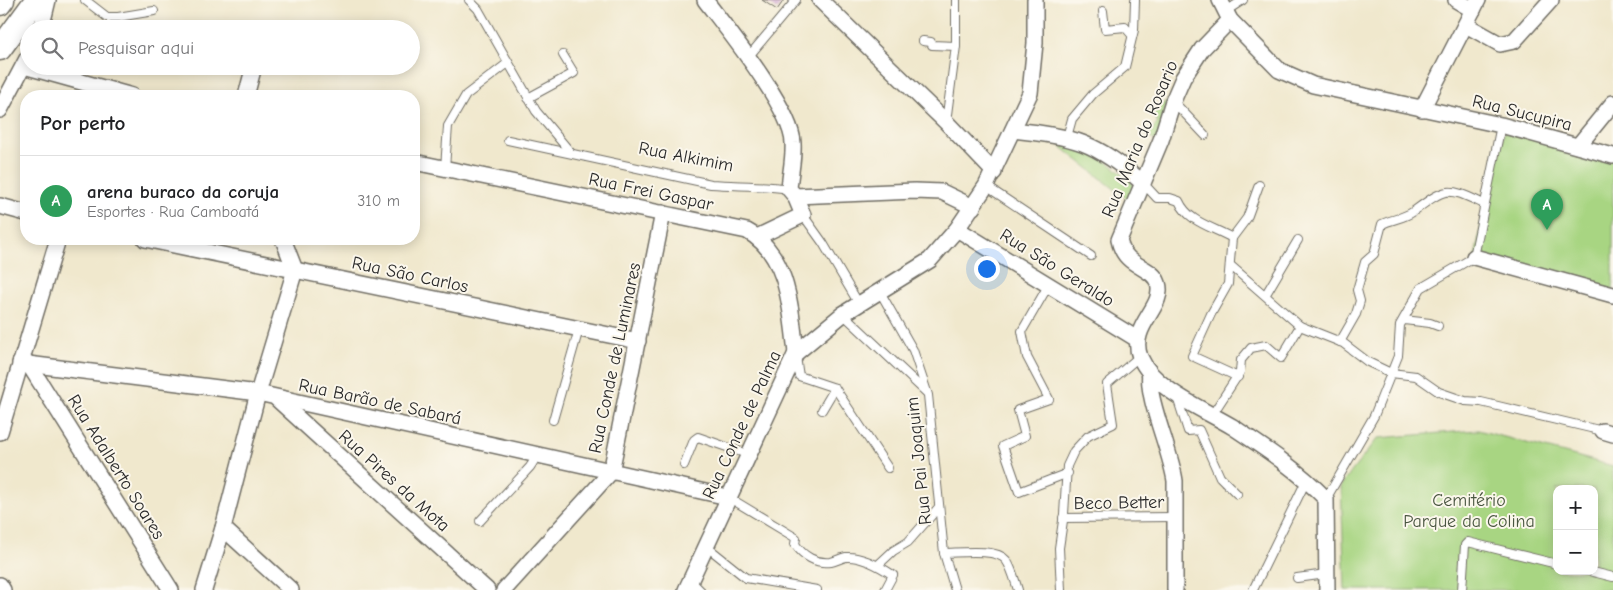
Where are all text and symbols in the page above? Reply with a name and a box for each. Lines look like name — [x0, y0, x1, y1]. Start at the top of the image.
search box — [20, 20, 420, 75]
icon: search — [38, 34, 66, 62]
text: Pesquisar aqui — [78, 37, 194, 59]
street label: Rua Maria do Rosario — [1097, 57, 1183, 221]
street label: Rua Sucupira — [1470, 90, 1574, 136]
text: Por perto — [40, 111, 125, 135]
street label: Rua Alkimim — [637, 138, 735, 176]
street label: Rua Frei Gaspar — [587, 169, 716, 216]
text: arena buraco da coruja — [87, 181, 279, 203]
pin: A — [1531, 189, 1563, 230]
text: A — [52, 192, 60, 210]
text: 310 m — [357, 192, 400, 210]
text: Esportes · Rua Camboatá — [87, 203, 259, 221]
street label: Rua São Geraldo — [996, 224, 1118, 312]
street label: Rua São Carlos — [350, 252, 470, 298]
your location — [974, 256, 1000, 282]
street label: Rua Conde de Luminares — [585, 261, 645, 455]
street label: Rua Conde de Palma — [698, 347, 786, 503]
street label: Rua Barão de Sabará — [297, 375, 463, 429]
street label: Rua Adalberto Soares — [63, 391, 169, 543]
street label: Rua Pai Joaquim — [902, 396, 936, 526]
street label: Rua Pires da Mota — [334, 426, 454, 536]
map controls — [1553, 485, 1598, 575]
button: + — [1553, 485, 1598, 530]
park label: Cemitério Parque da Colina — [1403, 490, 1535, 532]
street label: Beco Better — [1074, 492, 1165, 514]
button: − — [1553, 530, 1598, 575]

